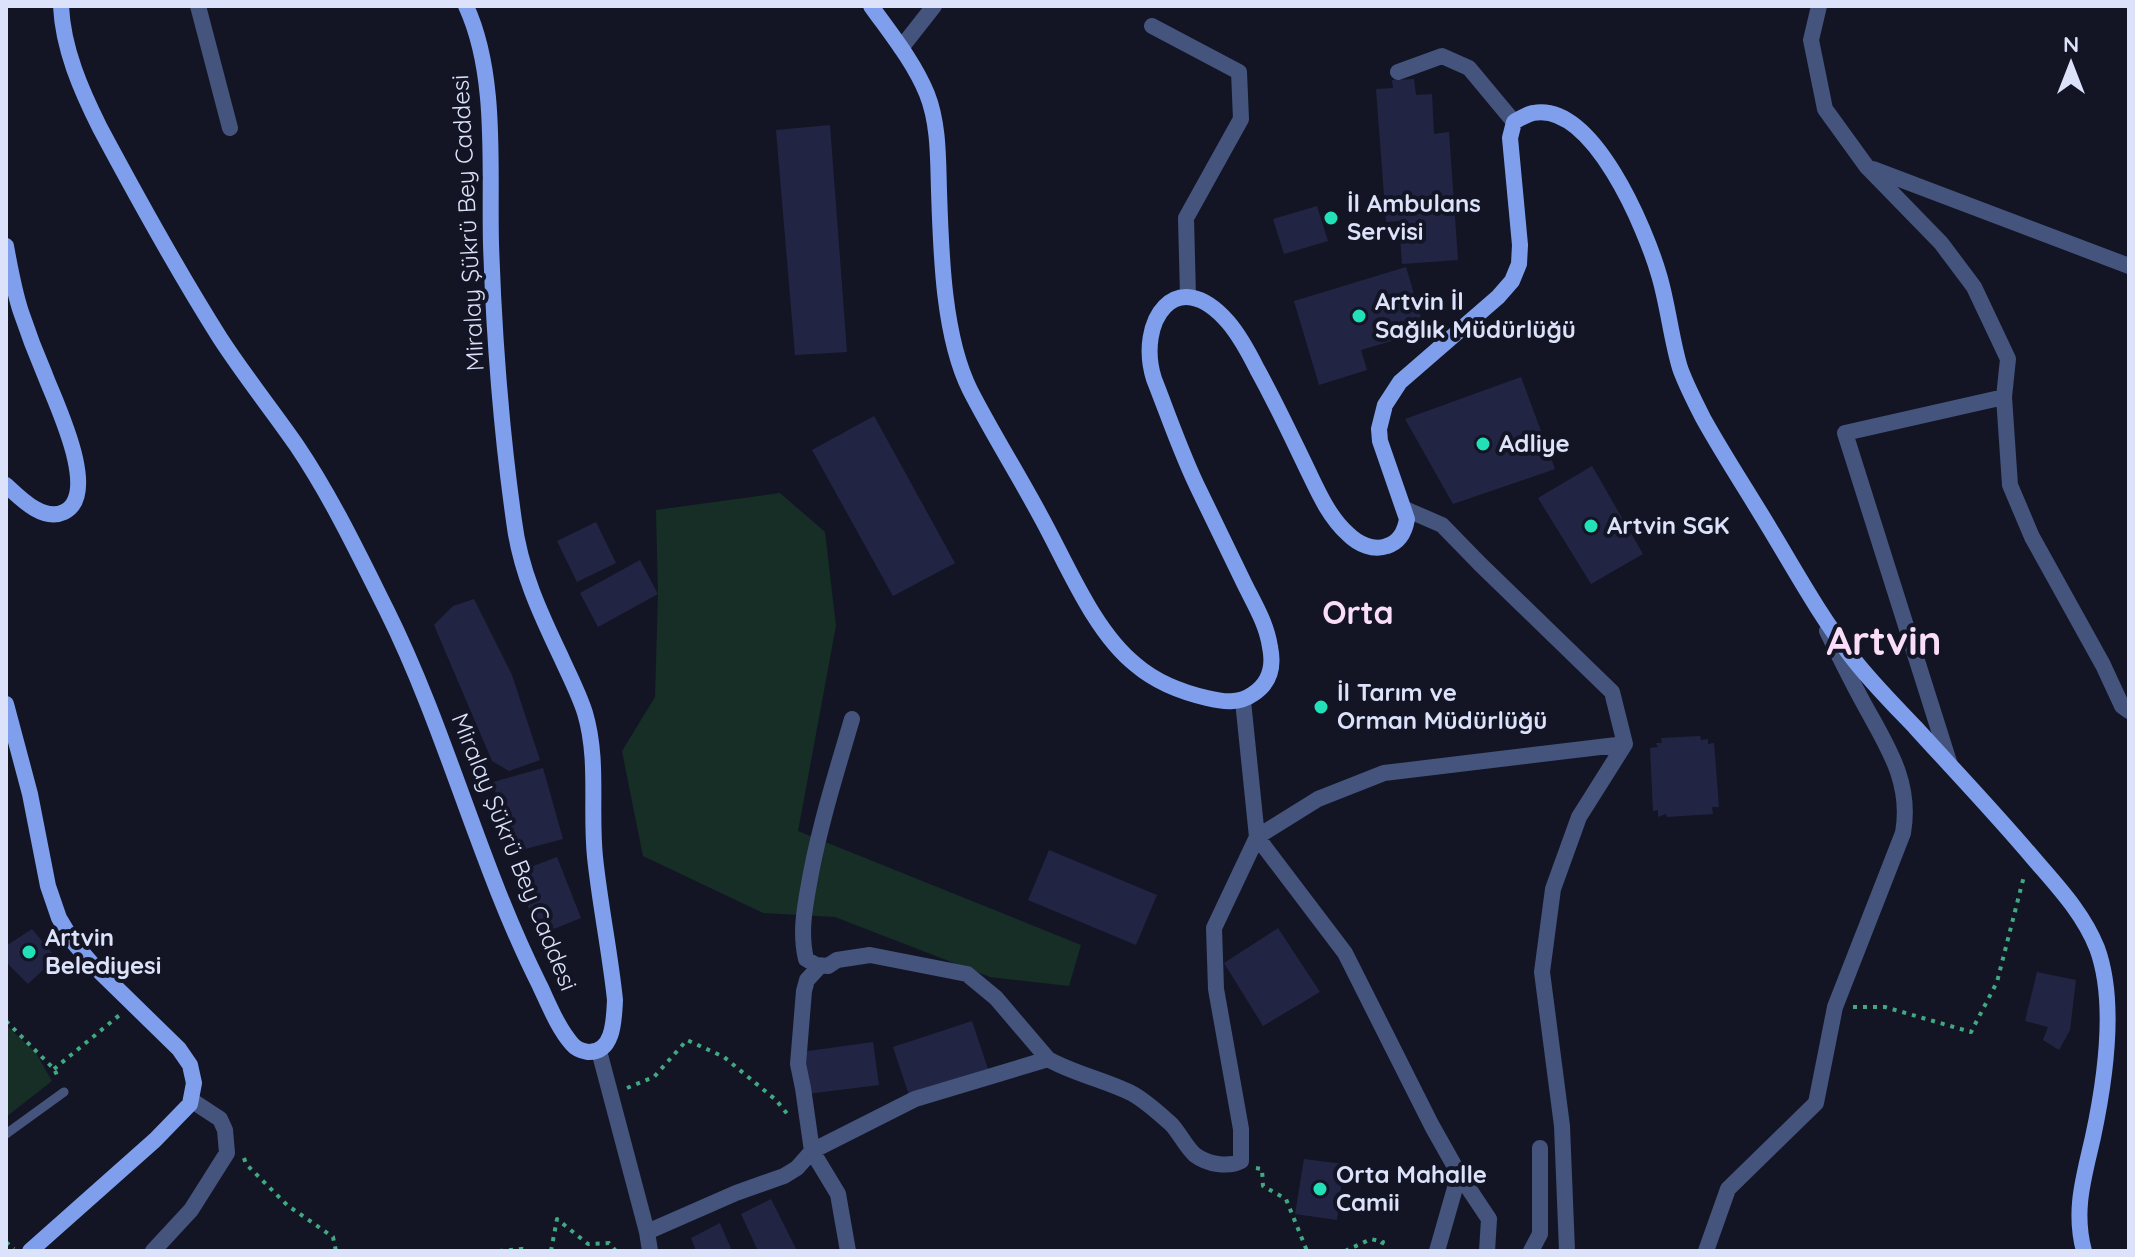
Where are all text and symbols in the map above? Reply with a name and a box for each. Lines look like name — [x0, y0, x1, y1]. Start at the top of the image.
north arrow — [2031, 24, 2111, 104]
text: N — [2063, 30, 2079, 58]
street label: Miralay Şükrü Bey Caddesi — [444, 74, 490, 372]
place label: İl Ambulans Servisi — [1347, 188, 1481, 246]
marker: İl Ambulans Servisi — [1322, 209, 1340, 227]
place label: Artvin İl Sağlık Müdürlüğü — [1375, 286, 1576, 344]
marker: Artvin İl Sağlık Müdürlüğü — [1350, 307, 1368, 325]
place label: Adliye — [1499, 428, 1570, 458]
marker: Adliye — [1474, 435, 1492, 453]
place label: Artvin SGK — [1607, 510, 1730, 540]
marker: Artvin SGK — [1582, 517, 1600, 535]
district label: Orta — [1322, 592, 1394, 632]
district label: Artvin — [1826, 615, 1942, 665]
place label: İl Tarım ve Orman Müdürlüğü — [1337, 677, 1547, 735]
marker: İl Tarım ve Orman Müdürlüğü — [1312, 698, 1330, 716]
street label: Miralay Şükrü Bey Caddesi — [445, 708, 584, 995]
place label: Artvin Belediyesi — [45, 922, 161, 980]
marker: Artvin Belediyesi — [20, 943, 38, 961]
place label: Orta Mahalle Camii — [1336, 1159, 1487, 1217]
marker: Orta Mahalle Camii — [1311, 1180, 1329, 1198]

